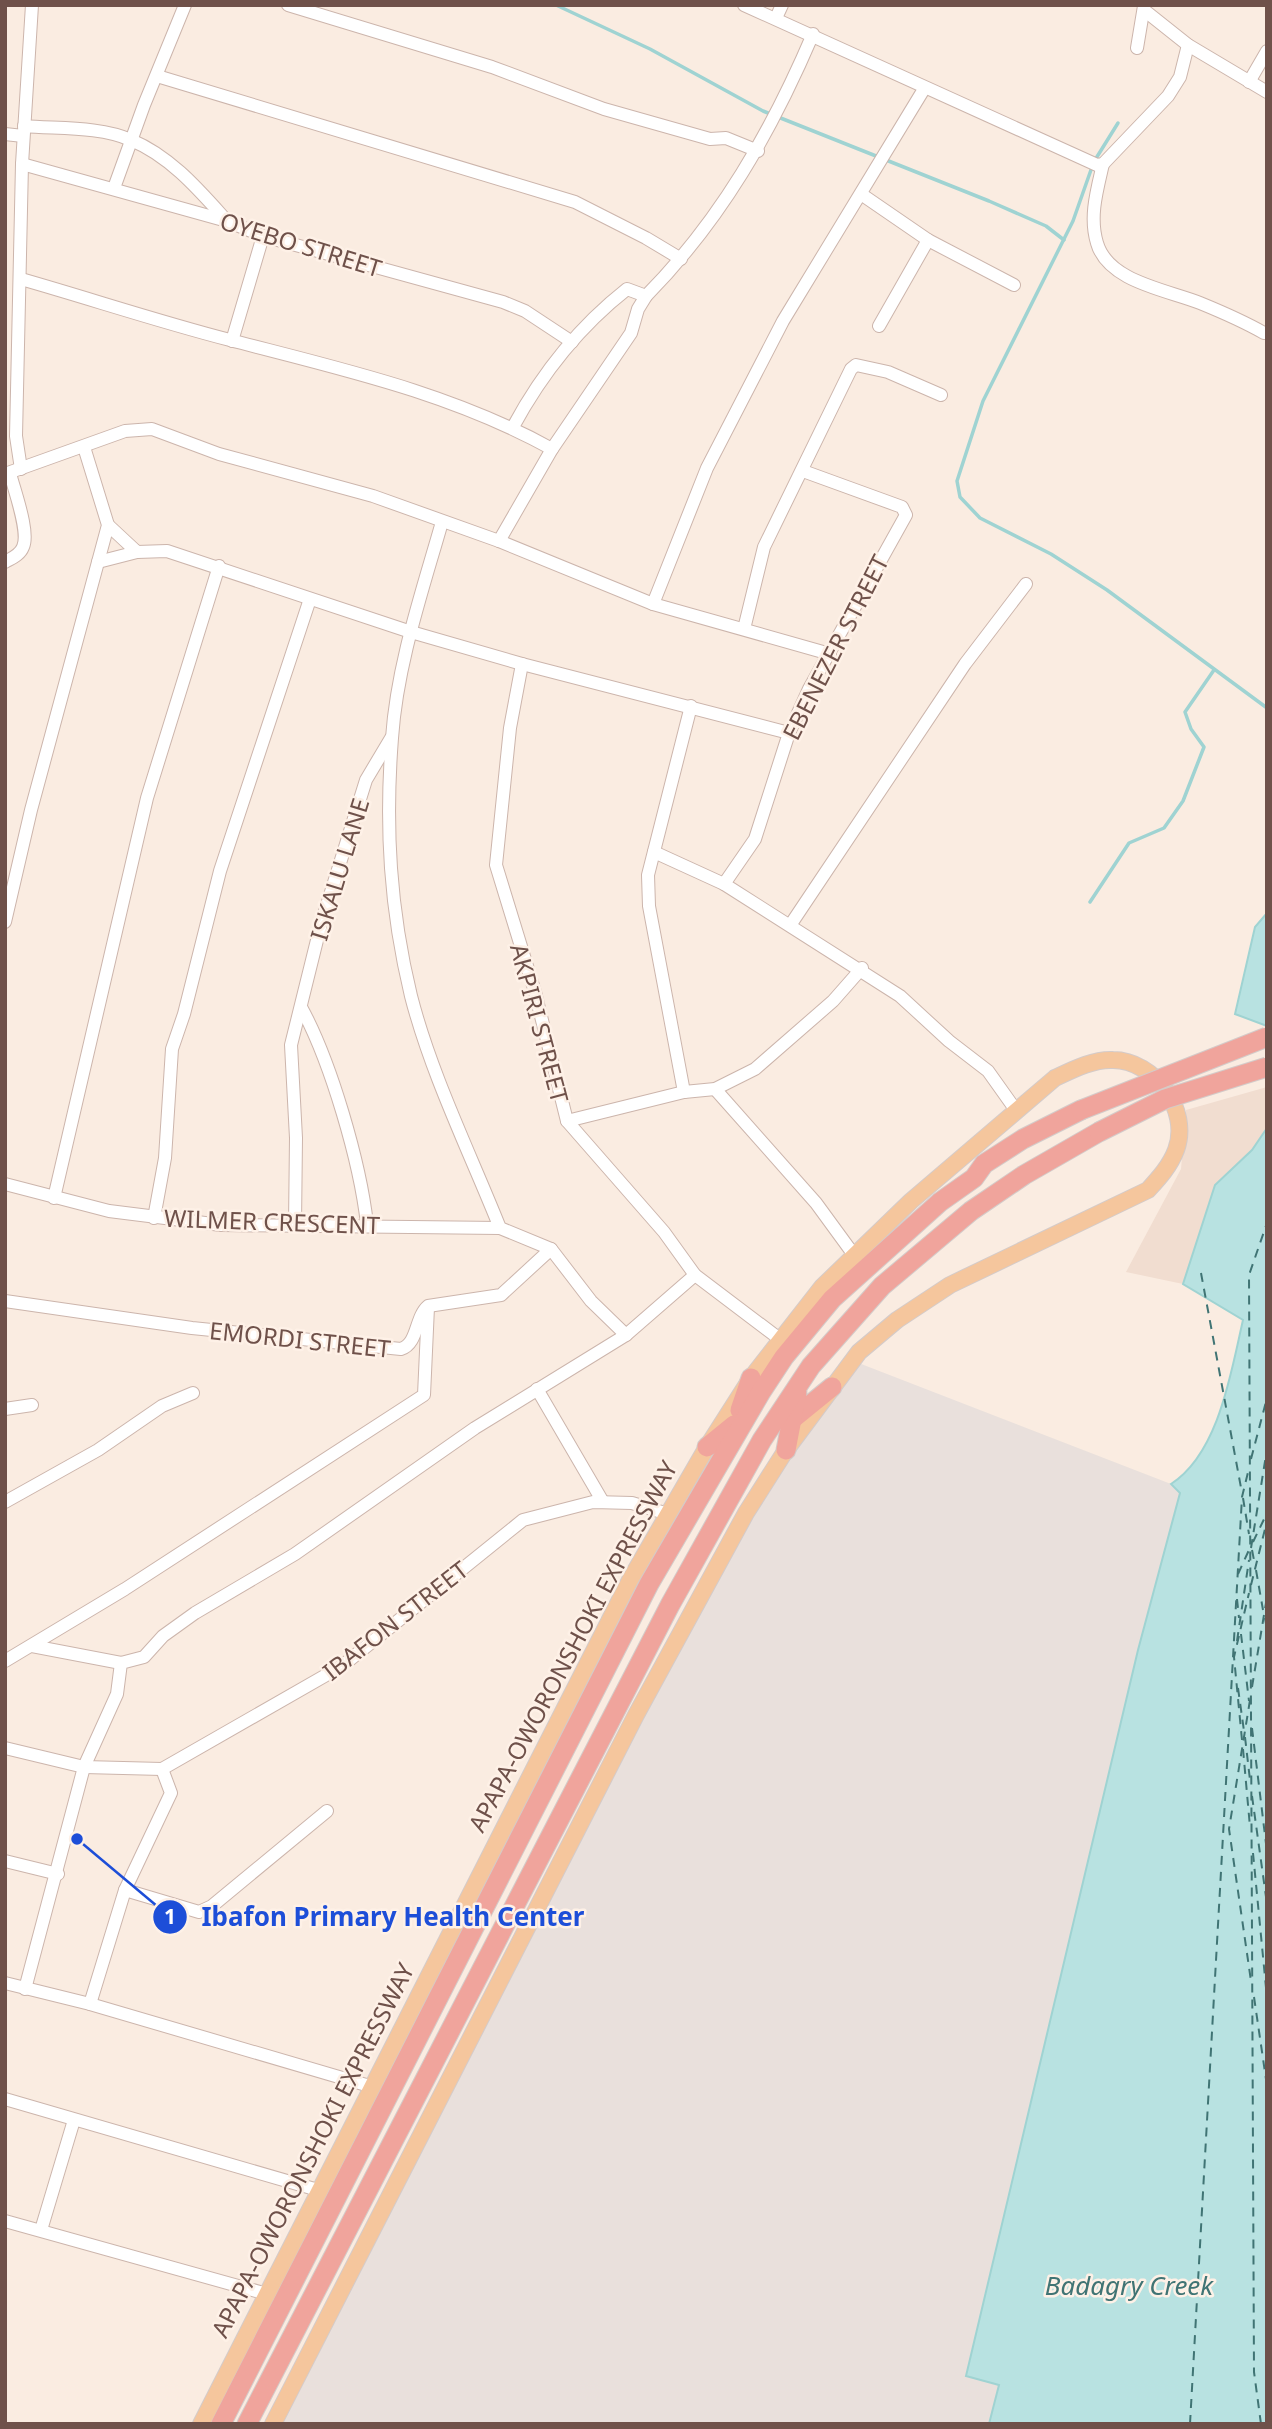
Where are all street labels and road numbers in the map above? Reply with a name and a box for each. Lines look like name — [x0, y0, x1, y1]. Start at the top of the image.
street label: OYEBO STREET — [216, 204, 387, 284]
street label: EBENEZER STREET — [774, 548, 896, 745]
street label: ISKALU LANE — [302, 794, 376, 944]
street label: AKPIRI STREET — [503, 940, 577, 1107]
street label: WILMER CRESCENT — [163, 1201, 381, 1241]
street label: EMORDI STREET — [208, 1313, 393, 1365]
street label: APAPA-OWORONSHOKI EXPRESSWAY — [460, 1454, 684, 1837]
street label: IBAFON STREET — [315, 1552, 475, 1687]
street label: APAPA-OWORONSHOKI EXPRESSWAY — [203, 1957, 421, 2343]

